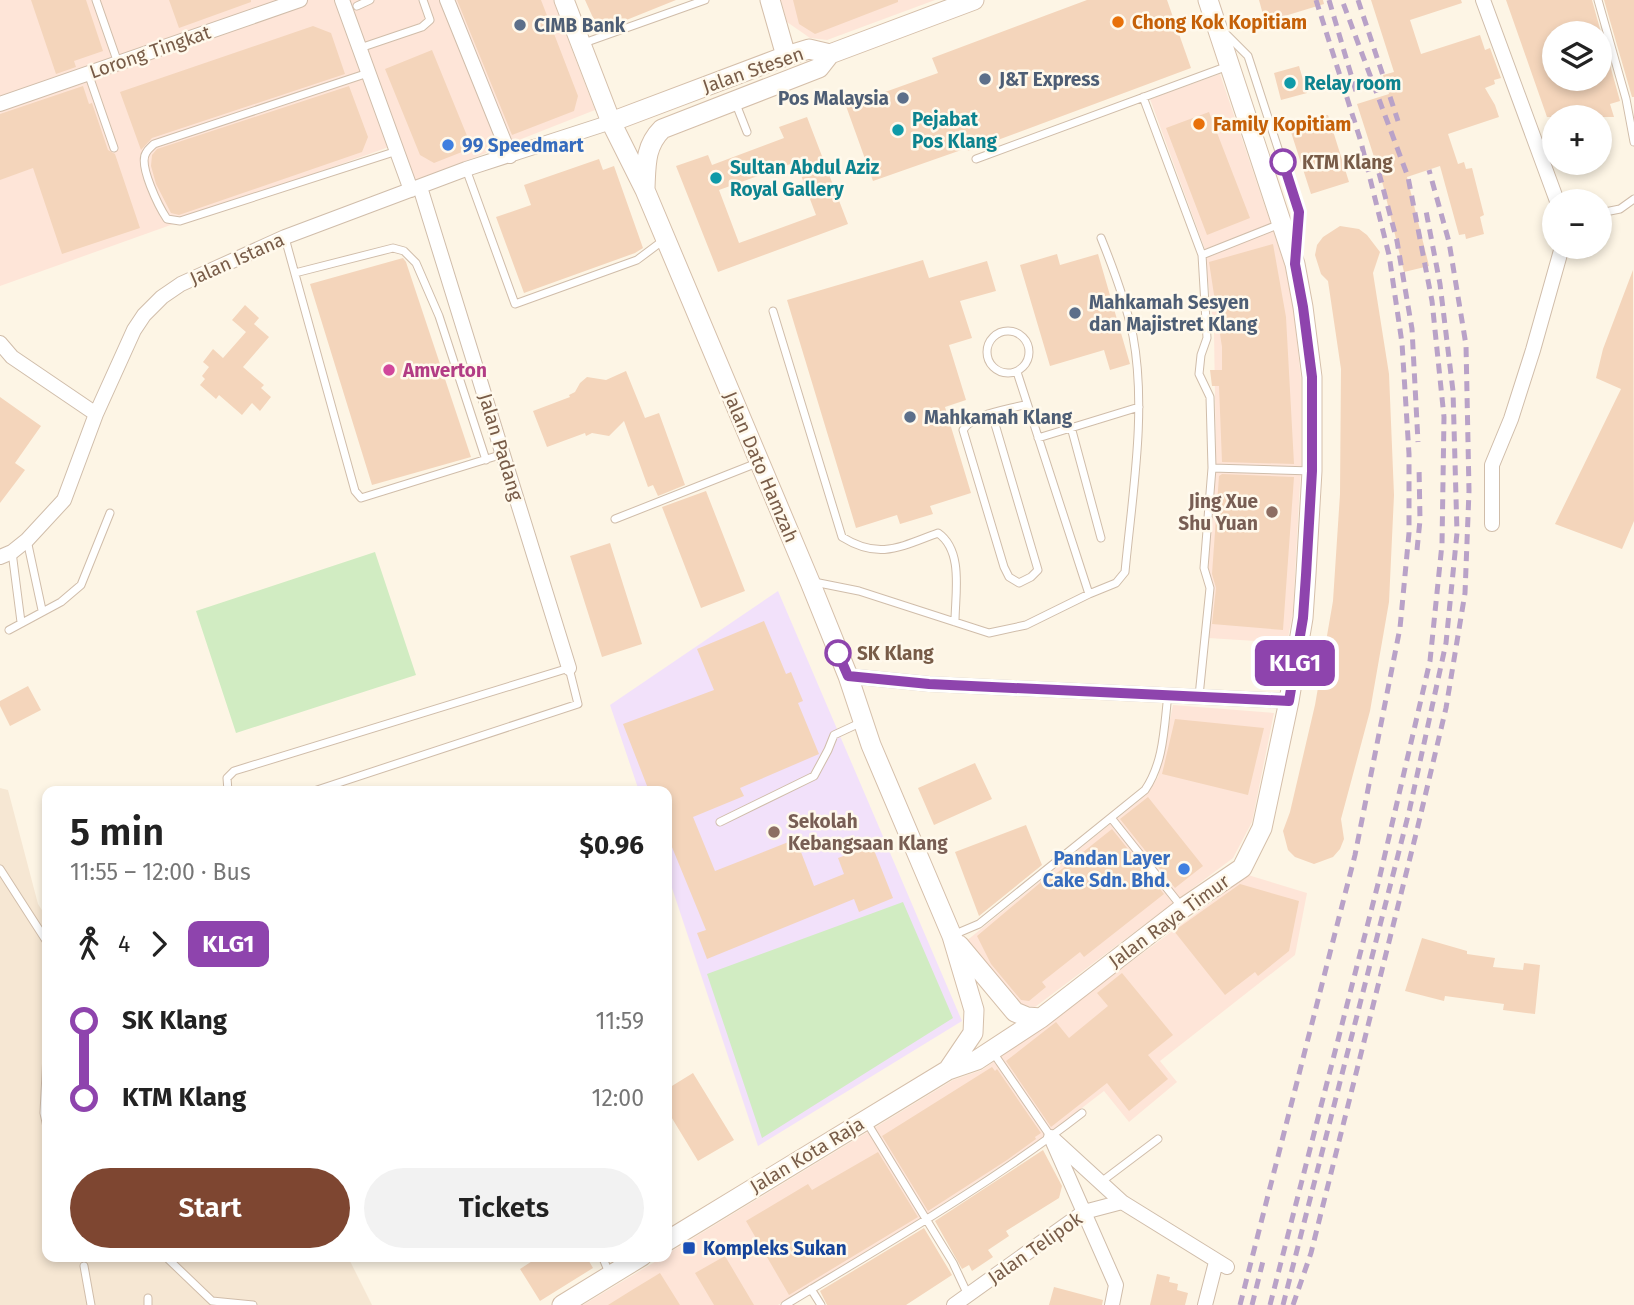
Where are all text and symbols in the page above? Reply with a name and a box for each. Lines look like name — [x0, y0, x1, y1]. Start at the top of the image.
place label: Chong Kok Kopitiam — [1132, 11, 1307, 34]
place label: CIMB Bank — [534, 14, 626, 37]
marker: Chong Kok Kopitiam — [1110, 14, 1126, 30]
marker: CIMB Bank — [512, 17, 528, 33]
street label: Lorong Tingkat — [86, 20, 214, 84]
map controls — [1542, 21, 1612, 259]
button: layers — [1542, 21, 1612, 91]
street label: Jalan Stesen — [699, 42, 807, 98]
place label: J&T Express — [998, 68, 1100, 91]
marker: J&T Express — [977, 71, 993, 87]
place label: Relay room — [1304, 72, 1401, 95]
marker: Relay room — [1282, 75, 1298, 91]
place label: Pos Malaysia — [778, 87, 889, 110]
marker: Pos Malaysia — [895, 90, 911, 106]
button: + — [1542, 105, 1612, 175]
place label: Pejabat Pos Klang — [912, 108, 998, 153]
place label: Family Kopitiam — [1213, 113, 1351, 136]
marker: Family Kopitiam — [1191, 116, 1207, 132]
marker: Pejabat Pos Klang — [890, 122, 906, 138]
place label: 99 Speedmart — [462, 134, 584, 157]
marker: 99 Speedmart — [440, 137, 456, 153]
marker: KTM Klang — [1270, 149, 1296, 175]
place label: KTM Klang — [1302, 151, 1393, 174]
place label: Sultan Abdul Aziz Royal Gallery — [730, 156, 880, 201]
marker: Sultan Abdul Aziz Royal Gallery — [708, 170, 724, 186]
button: − — [1542, 189, 1612, 259]
street label: Jalan Istana — [186, 228, 288, 290]
place label: Mahkamah Sesyen dan Majistret Klang — [1089, 291, 1258, 336]
marker: Mahkamah Sesyen dan Majistret Klang — [1067, 305, 1083, 321]
place label: Amverton — [402, 359, 487, 382]
marker: Amverton — [381, 362, 397, 378]
street label: Jalan Dato Hamzah — [719, 388, 803, 546]
street label: Jalan Padang — [474, 391, 528, 504]
place label: Mahkamah Klang — [924, 406, 1073, 429]
marker: Mahkamah Klang — [902, 409, 918, 425]
place label: Jing Xue Shu Yuan — [1178, 490, 1258, 535]
marker: Jing Xue Shu Yuan — [1264, 504, 1280, 520]
marker: SK Klang — [825, 640, 851, 666]
line badge: KLG1 — [1246, 640, 1344, 686]
place label: SK Klang — [857, 642, 934, 665]
text: KLG1 — [1269, 649, 1321, 677]
text: 5 min — [70, 809, 164, 855]
place label: Sekolah Kebangsaan Klang — [788, 810, 948, 855]
marker: Sekolah Kebangsaan Klang — [766, 824, 782, 840]
text: $0.96 — [580, 830, 644, 861]
place label: Pandan Layer Cake Sdn. Bhd. — [1043, 847, 1170, 892]
text: 11:55 – 12:00 · Bus — [70, 858, 251, 886]
marker: Pandan Layer Cake Sdn. Bhd. — [1176, 861, 1192, 877]
street label: Jalan Raya Timur — [1104, 869, 1234, 972]
icon: walk — [70, 925, 108, 963]
icon: forward — [140, 925, 178, 963]
text: 4 — [118, 930, 130, 958]
text: KLG1 — [202, 930, 255, 958]
text: SK Klang — [122, 1005, 227, 1036]
text: 11:59 — [596, 1007, 644, 1035]
text: KTM Klang — [122, 1082, 246, 1113]
text: 12:00 — [591, 1084, 644, 1112]
street label: Jalan Kota Raja — [746, 1112, 868, 1198]
button: Start — [70, 1168, 350, 1248]
button: Tickets — [364, 1168, 644, 1248]
street label: Jalan Telipok — [983, 1207, 1087, 1289]
place label: Kompleks Sukan — [703, 1237, 847, 1260]
marker: Kompleks Sukan — [681, 1240, 697, 1256]

